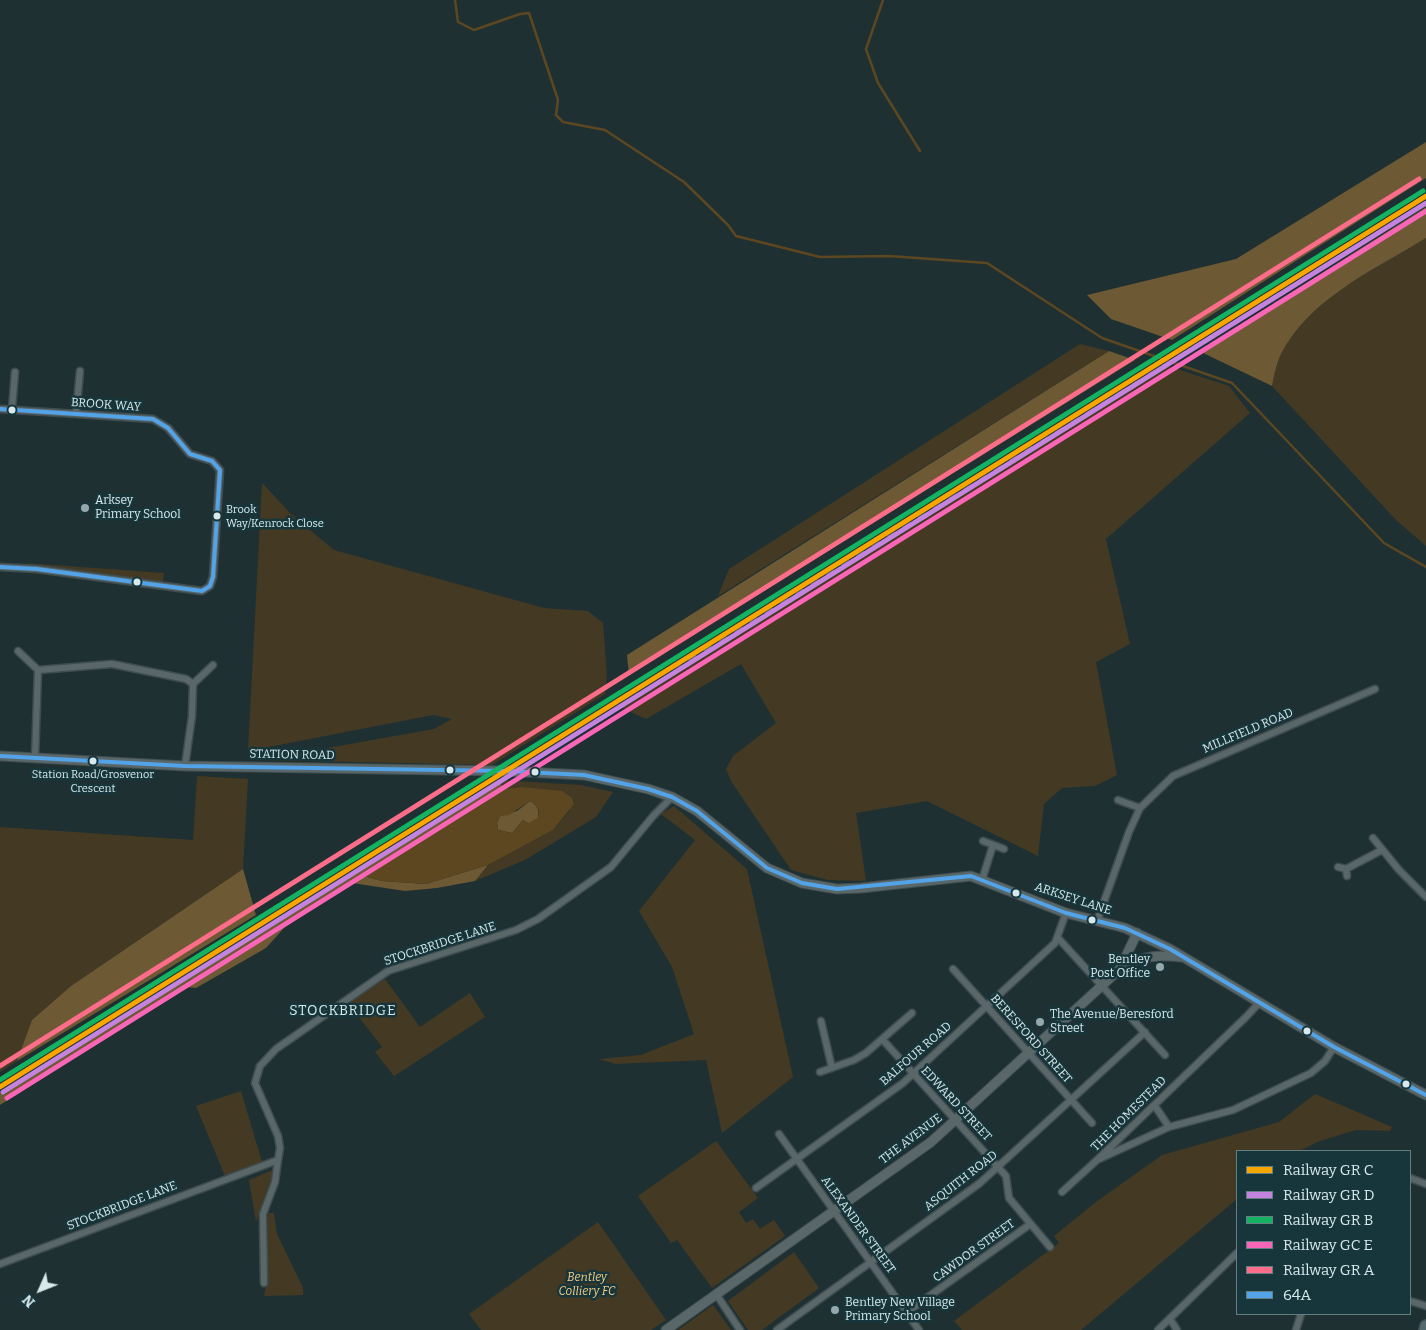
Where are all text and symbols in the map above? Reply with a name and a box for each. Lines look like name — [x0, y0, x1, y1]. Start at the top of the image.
street label: BROOK WAY — [70, 395, 142, 415]
unlabelled marker — [7, 405, 17, 415]
place label: Arksey Primary School — [95, 494, 181, 522]
marker: Arksey Primary School — [79, 502, 91, 514]
place label: Brook Way/Kenrock Close — [226, 503, 324, 529]
marker: Brook Way/Kenrock Close — [212, 511, 222, 521]
unlabelled marker — [132, 577, 142, 587]
street label: MILLFIELD ROAD — [1201, 705, 1295, 757]
street label: STATION ROAD — [249, 747, 335, 763]
marker: Station Road/Grosvenor Crescent — [88, 756, 98, 766]
unlabelled marker — [445, 765, 455, 775]
unlabelled marker — [530, 767, 540, 777]
place label: Station Road/Grosvenor Crescent — [32, 768, 154, 794]
street label: ARKSEY LANE — [1033, 880, 1113, 918]
unlabelled marker — [1011, 888, 1021, 898]
unlabelled marker — [1087, 915, 1097, 925]
street label: STOCKBRIDGE LANE — [382, 919, 498, 969]
place label: Bentley Post Office — [1090, 953, 1150, 981]
marker: Bentley Post Office — [1154, 961, 1166, 973]
street label: BERESFORD STREET — [987, 992, 1075, 1086]
district label: STOCKBRIDGE — [288, 1003, 398, 1019]
place label: The Avenue/Beresford Street — [1050, 1008, 1174, 1036]
marker: The Avenue/Beresford Street — [1034, 1016, 1046, 1028]
street label: BALFOUR ROAD — [877, 1019, 955, 1089]
unlabelled marker — [1302, 1026, 1312, 1036]
street label: EDWARD STREET — [918, 1064, 994, 1144]
street label: THE HOMESTEAD — [1088, 1073, 1170, 1155]
unlabelled marker — [1401, 1079, 1411, 1089]
street label: THE AVENUE — [877, 1111, 945, 1167]
street label: ASQUITH ROAD — [921, 1148, 1001, 1214]
legend — [1236, 1150, 1411, 1315]
text: Railway GR C — [1283, 1161, 1373, 1179]
street label: ALEXANDER STREET — [818, 1174, 898, 1276]
street label: STOCKBRIDGE LANE — [65, 1178, 179, 1234]
text: Railway GR D — [1283, 1186, 1374, 1204]
text: Railway GR B — [1283, 1211, 1373, 1229]
street label: CAWDOR STREET — [930, 1217, 1018, 1285]
text: Railway GC E — [1283, 1236, 1373, 1254]
text: Railway GR A — [1283, 1261, 1374, 1279]
north arrow — [15, 1265, 65, 1315]
park label: Bentley Colliery FC — [559, 1271, 615, 1299]
text: 64A — [1283, 1286, 1311, 1304]
text: N — [19, 1291, 39, 1311]
place label: Bentley New Village Primary School — [845, 1296, 955, 1324]
marker: Bentley New Village Primary School — [829, 1304, 841, 1316]

